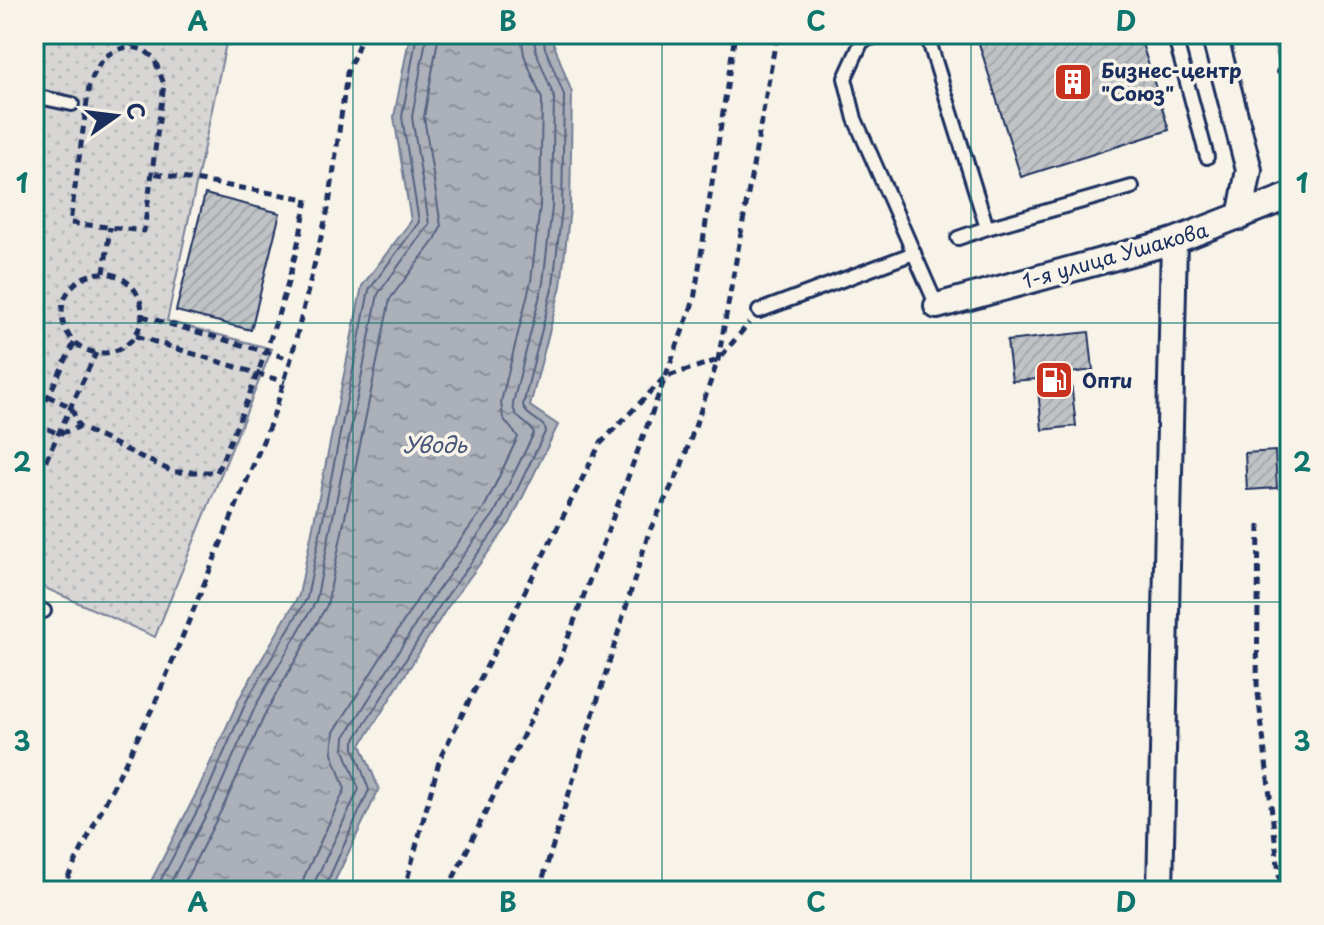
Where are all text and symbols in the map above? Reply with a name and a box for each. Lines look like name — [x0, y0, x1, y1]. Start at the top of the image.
text: A — [188, 1, 208, 40]
text: B — [499, 1, 517, 40]
text: C — [806, 1, 826, 40]
text: D — [1116, 1, 1136, 40]
place label: Бизнес-центр "Союз" — [1101, 55, 1241, 108]
building icon: Бизнес-центр "Союз" — [1052, 61, 1094, 103]
north arrow — [76, 76, 156, 156]
text: С — [119, 99, 155, 123]
text: 1 — [16, 163, 28, 202]
text: 1 — [1296, 163, 1308, 202]
street label: 1-я улица Ушакова — [1019, 214, 1212, 296]
fuel station icon: Опти — [1033, 359, 1075, 401]
place label: Опти — [1082, 365, 1133, 395]
water label: Уводь — [403, 427, 469, 460]
text: 2 — [13, 442, 31, 481]
text: 2 — [1293, 442, 1311, 481]
text: 3 — [13, 721, 31, 760]
text: 3 — [1293, 721, 1311, 760]
text: A — [188, 882, 208, 921]
text: B — [499, 882, 517, 921]
text: C — [806, 882, 826, 921]
text: D — [1116, 882, 1136, 921]

